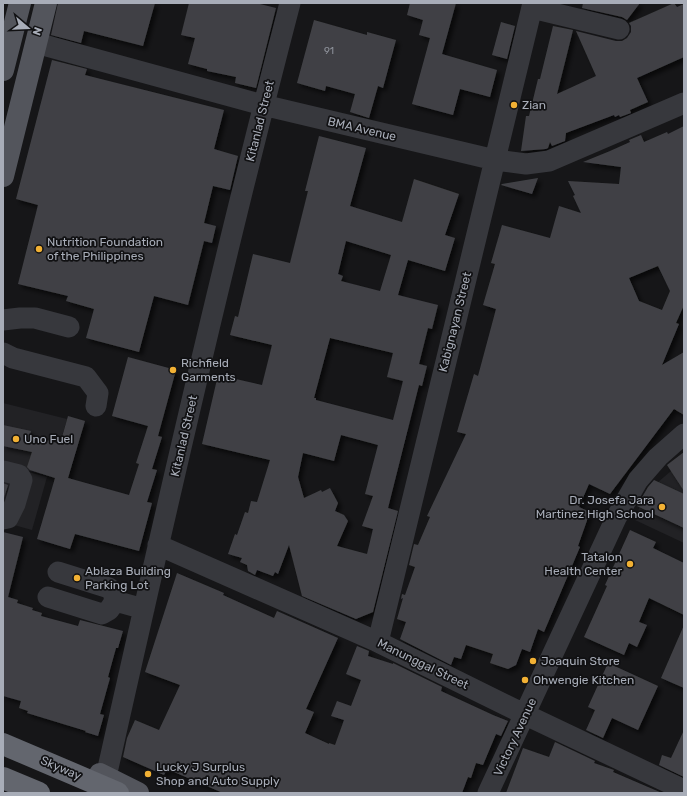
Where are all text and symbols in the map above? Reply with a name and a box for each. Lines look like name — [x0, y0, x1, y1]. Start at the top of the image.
north arrow — [8, 8, 48, 48]
text: N — [30, 25, 44, 37]
house number: 91 — [324, 45, 334, 57]
street label: Kitanlad Street — [243, 79, 277, 163]
place label: Zian — [522, 98, 546, 112]
marker: Zian — [509, 100, 519, 110]
street label: BMA Avenue — [326, 114, 398, 144]
place label: Nutrition Foundation of the Philippines — [47, 235, 163, 263]
marker: Nutrition Foundation of the Philippines — [34, 244, 44, 254]
street label: Kabignayan Street — [436, 270, 474, 373]
place label: Richfield Garments — [181, 356, 236, 384]
marker: Richfield Garments — [168, 365, 178, 375]
street label: Kitanlad Street — [168, 394, 200, 478]
place label: Uno Fuel — [24, 432, 73, 446]
marker: Uno Fuel — [11, 434, 21, 444]
place label: Dr. Josefa Jara Martinez High School — [536, 493, 654, 521]
marker: Dr. Josefa Jara Martinez High School — [657, 502, 667, 512]
place label: Tatalon Health Center — [544, 550, 622, 578]
marker: Tatalon Health Center — [625, 559, 635, 569]
place label: Ablaza Building Parking Lot — [85, 564, 171, 592]
marker: Ablaza Building Parking Lot — [72, 573, 82, 583]
street label: Manunggal Street — [375, 636, 471, 692]
place label: Joaquin Store — [541, 654, 620, 668]
marker: Joaquin Store — [528, 656, 538, 666]
place label: Ohwengie Kitchen — [533, 673, 634, 687]
marker: Ohwengie Kitchen — [520, 675, 530, 685]
street label: Victory Avenue — [491, 696, 539, 778]
street label: Skyway — [39, 753, 84, 783]
place label: Lucky J Surplus Shop and Auto Supply — [156, 760, 280, 788]
marker: Lucky J Surplus Shop and Auto Supply — [143, 769, 153, 779]

